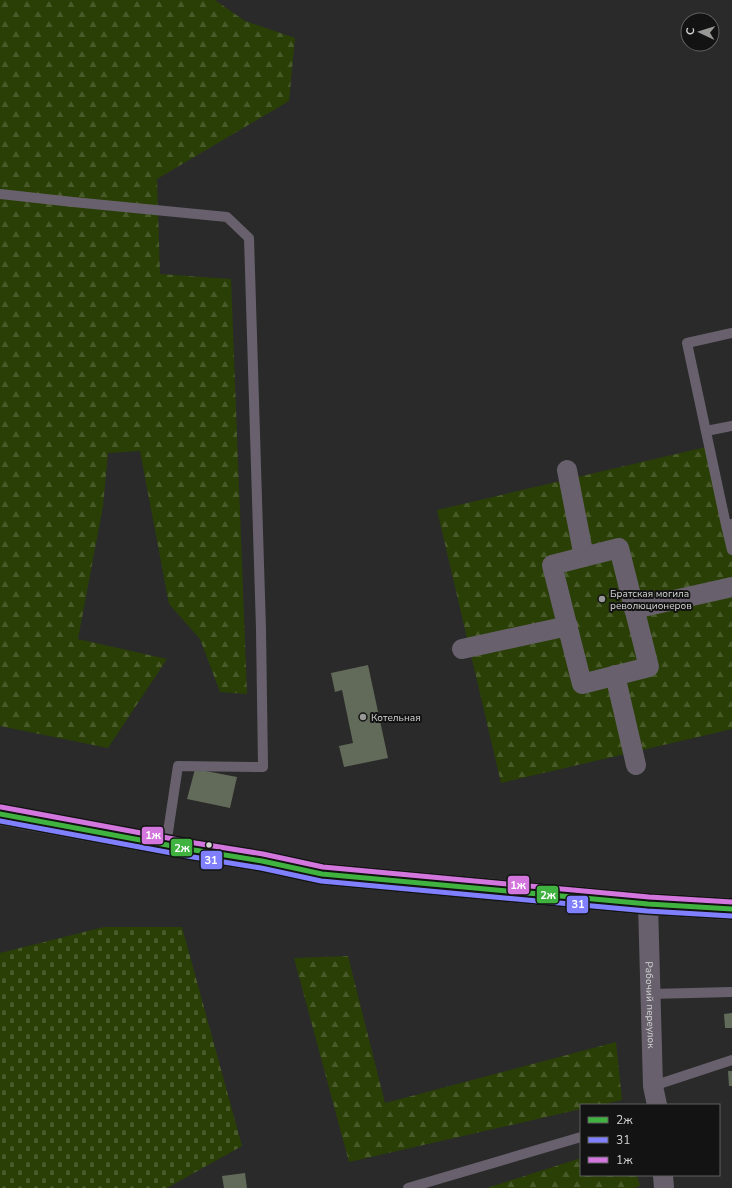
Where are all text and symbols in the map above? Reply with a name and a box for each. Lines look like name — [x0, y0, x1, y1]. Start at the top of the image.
north arrow — [680, 12, 720, 52]
text: С — [683, 27, 698, 36]
place label: Братская могила революционеров — [610, 587, 692, 613]
marker: Братская могила революционеров — [597, 594, 607, 604]
place label: Котельная — [371, 711, 421, 725]
marker: Котельная — [358, 712, 368, 722]
line badge: 1ж — [141, 826, 164, 845]
text: 1ж — [145, 828, 162, 843]
line badge: 2ж — [170, 838, 193, 857]
unlabelled marker — [204, 840, 214, 850]
text: 2ж — [174, 841, 191, 856]
line badge: 31 — [200, 850, 223, 870]
text: 31 — [204, 853, 218, 868]
line badge: 1ж — [507, 875, 530, 895]
text: 1ж — [510, 878, 527, 893]
line badge: 2ж — [536, 885, 559, 904]
text: 2ж — [540, 888, 557, 903]
line badge: 31 — [566, 895, 589, 914]
text: 31 — [571, 897, 585, 912]
street label: Рабочий переулок — [642, 961, 658, 1049]
legend — [580, 1104, 720, 1176]
text: 2ж — [616, 1112, 633, 1128]
text: 31 — [616, 1132, 630, 1148]
text: 1ж — [616, 1152, 633, 1168]

